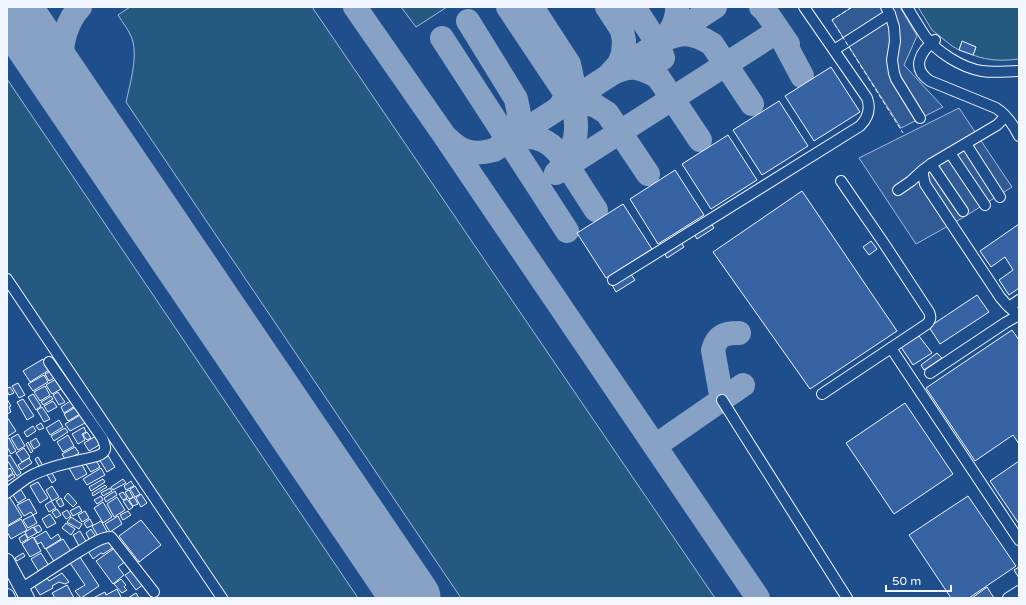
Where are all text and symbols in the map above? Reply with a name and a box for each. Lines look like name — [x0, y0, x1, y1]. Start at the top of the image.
scale bar — [886, 567, 951, 593]
text: 50 m — [892, 574, 921, 588]

